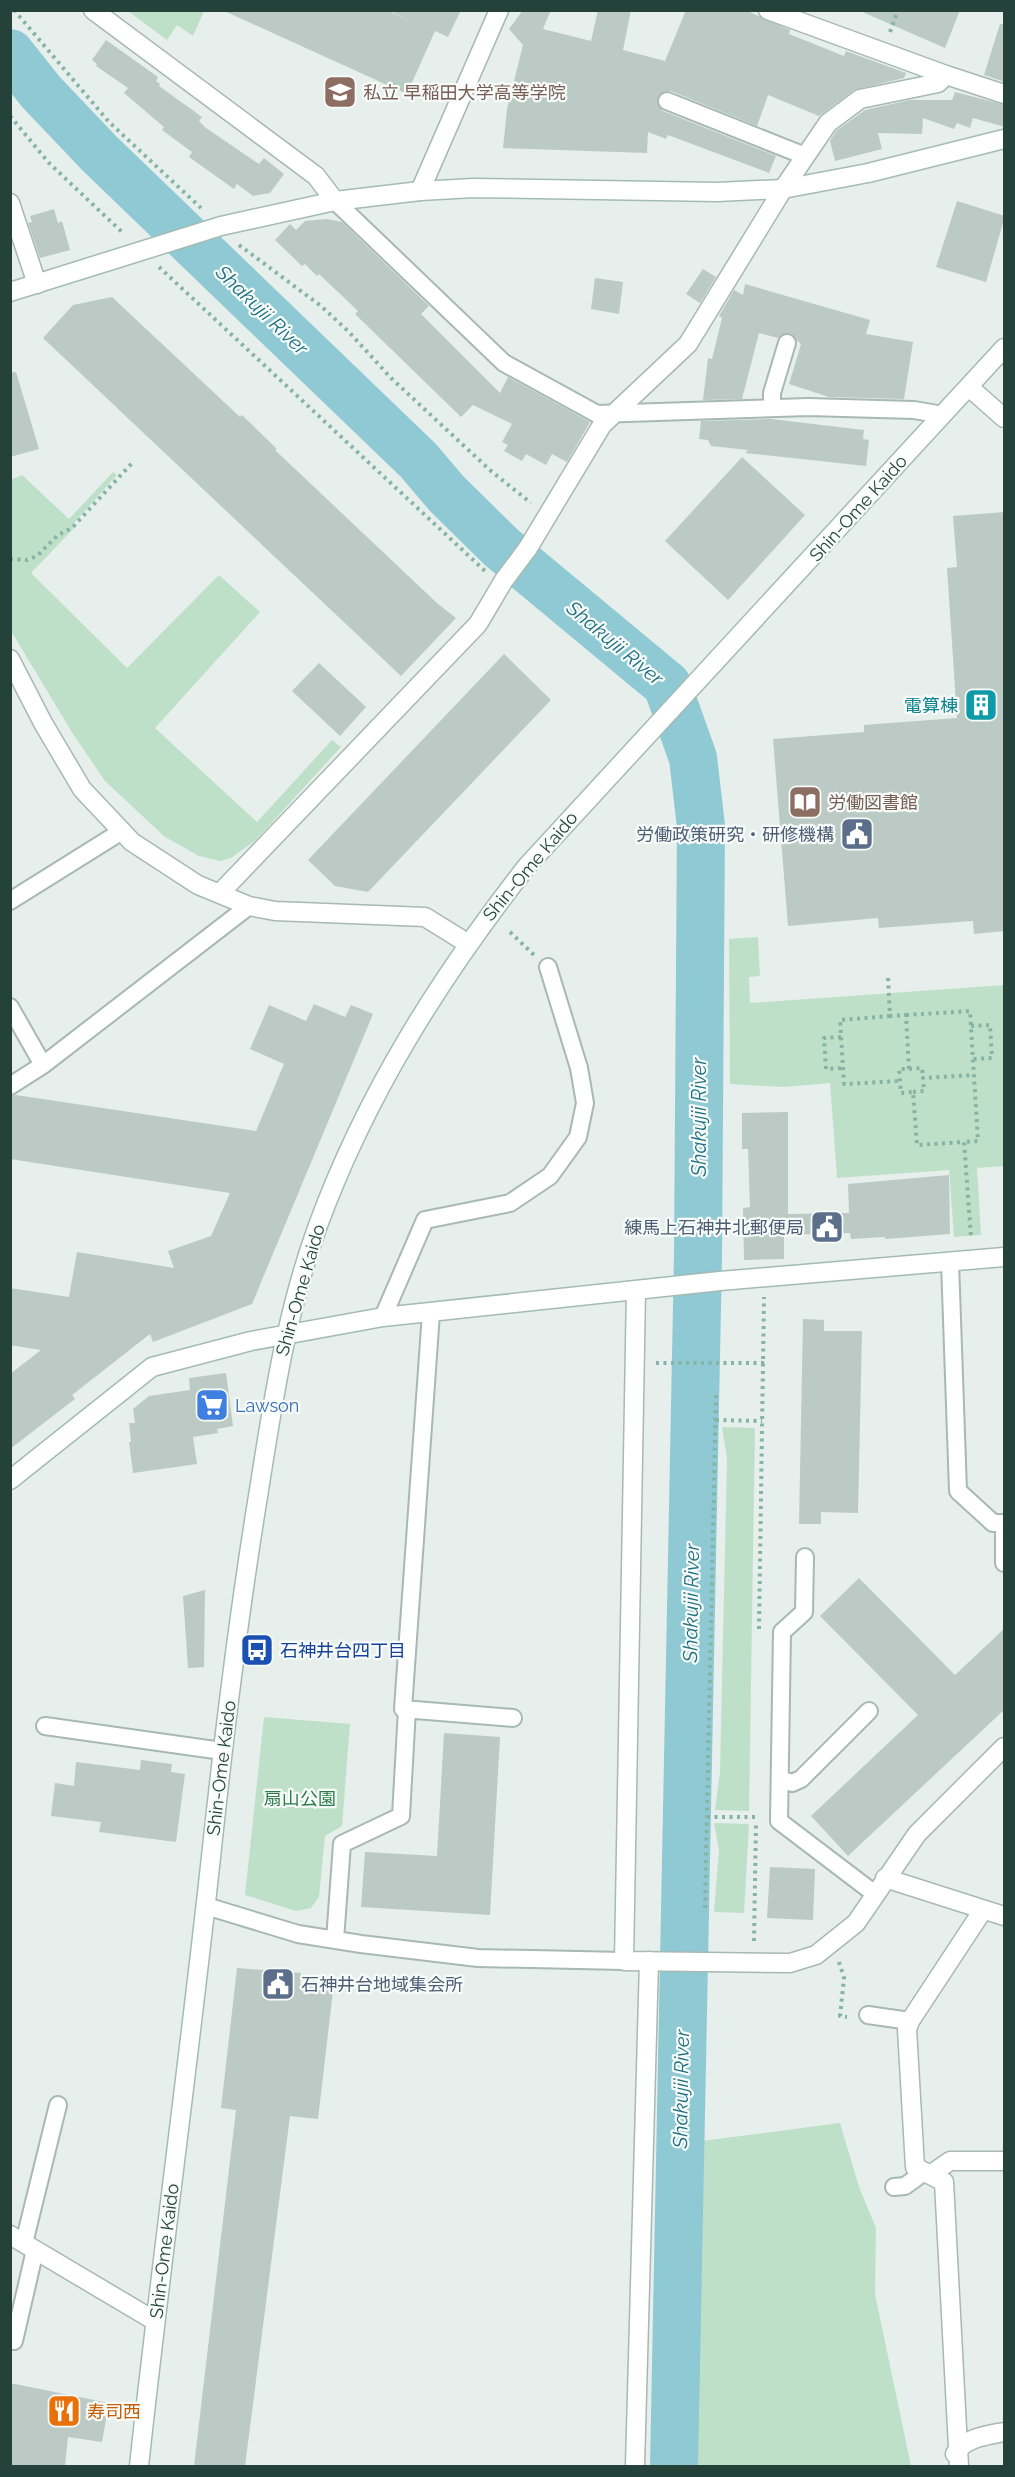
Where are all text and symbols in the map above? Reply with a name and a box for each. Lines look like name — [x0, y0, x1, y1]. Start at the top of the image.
school or university icon: 私立 早稲田大学高等学院 — [322, 74, 358, 110]
place label: 私立 早稲田大学高等学院 — [363, 82, 566, 103]
water label: Shakujii River — [210, 259, 314, 361]
street label: Shin-Ome Kaido — [805, 450, 911, 565]
water label: Shakujii River — [561, 595, 669, 691]
building icon: 電算棟 — [963, 687, 999, 723]
place label: 電算棟 — [904, 695, 958, 716]
library icon: 労働図書館 — [787, 784, 823, 820]
place label: 労働図書館 — [828, 792, 918, 813]
street label: Shin-Ome Kaido — [478, 807, 582, 925]
public building icon: 労働政策研究・研修機構 — [839, 816, 875, 852]
place label: 労働政策研究・研修機構 — [636, 824, 834, 845]
water label: Shakujii River — [687, 1056, 711, 1177]
public building icon: 練馬上石神井北郵便局 — [809, 1209, 845, 1245]
place label: 練馬上石神井北郵便局 — [624, 1217, 804, 1238]
street label: Shin-Ome Kaido — [271, 1222, 329, 1358]
supermarket icon: Lawson — [194, 1387, 230, 1423]
place label: Lawson — [235, 1395, 299, 1416]
water label: Shakujii River — [678, 1542, 704, 1664]
bus stop icon: 石神井台四丁目 — [239, 1632, 275, 1668]
place label: 石神井台四丁目 — [280, 1640, 406, 1661]
street label: Shin-Ome Kaido — [202, 1699, 240, 1837]
park label: 扇山公園 — [264, 1788, 336, 1809]
public building icon: 石神井台地域集会所 — [260, 1966, 296, 2002]
place label: 石神井台地域集会所 — [301, 1974, 463, 1995]
water label: Shakujii River — [668, 2028, 694, 2150]
street label: Shin-Ome Kaido — [145, 2182, 183, 2320]
restaurant icon: 寿司西 — [46, 2393, 82, 2429]
place label: 寿司西 — [87, 2401, 141, 2422]

